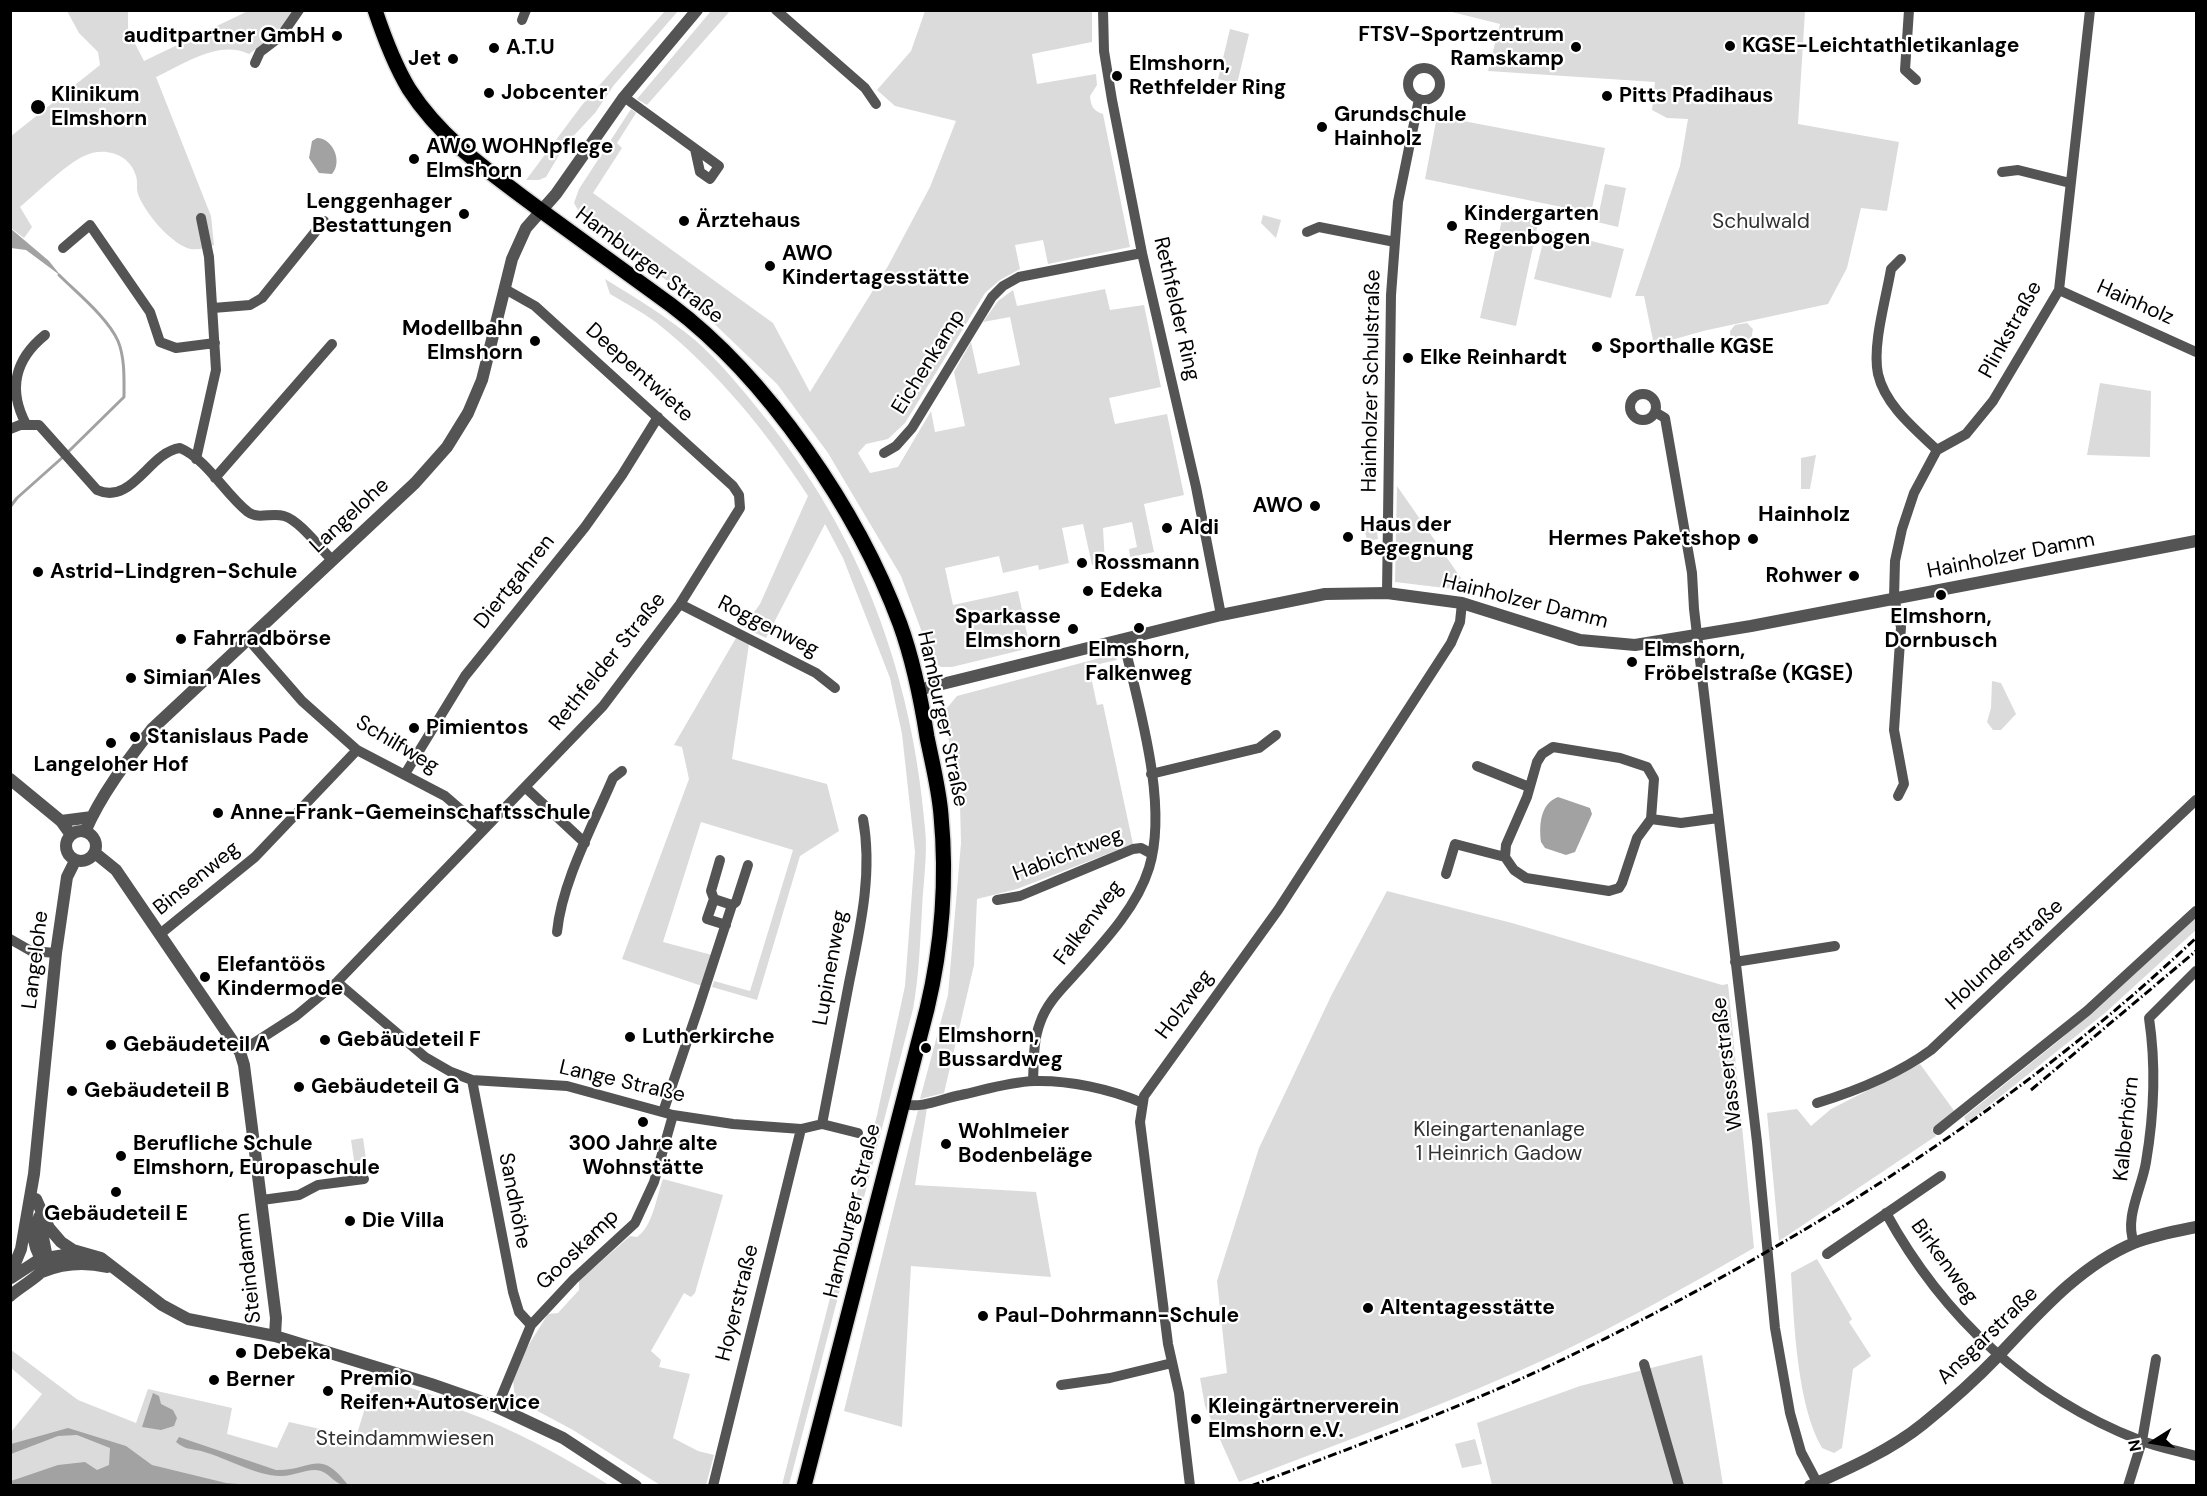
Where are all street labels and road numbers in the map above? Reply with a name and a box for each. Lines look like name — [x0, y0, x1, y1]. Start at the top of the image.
street label: Hamburger Straße — [570, 202, 728, 330]
street label: Rethfelder Ring — [1147, 235, 1205, 383]
street label: Hainholzer Schulstraße — [1357, 269, 1387, 493]
street label: Hainholz — [2093, 275, 2177, 331]
street label: Plinkstraße — [1974, 277, 2048, 383]
street label: Eichenkamp — [887, 305, 971, 419]
street label: Deepentwiete — [580, 318, 698, 428]
street label: Langelohe — [305, 473, 395, 559]
street label: Hainholzer Damm — [1925, 527, 2097, 585]
street label: Diertgahren — [469, 530, 561, 634]
street label: Hainholzer Damm — [1439, 569, 1611, 635]
street label: Rethfelder Straße — [545, 588, 671, 736]
street label: Roggenweg — [713, 591, 823, 663]
street label: Hamburger Straße — [911, 629, 973, 809]
street label: Schilfweg — [351, 710, 443, 780]
street label: Habichtweg — [1010, 823, 1126, 887]
street label: Binsenweg — [149, 837, 245, 921]
street label: Falkenweg — [1049, 876, 1129, 970]
street label: Holunderstraße — [1941, 894, 2069, 1016]
street label: Lupinenweg — [808, 908, 854, 1028]
street label: Langelohe — [17, 909, 55, 1011]
street label: Holzweg — [1151, 965, 1219, 1045]
street label: Wasserstraße — [1707, 996, 1749, 1132]
street label: Lange Straße — [557, 1055, 687, 1109]
street label: Kalberhörn — [2109, 1075, 2145, 1183]
street label: Hamburger Straße — [819, 1121, 887, 1301]
street label: Sandhöhe — [492, 1151, 536, 1251]
street label: Gooskamp — [531, 1204, 625, 1296]
street label: Steindamm — [231, 1211, 267, 1325]
street label: Birkenweg — [1905, 1215, 1983, 1309]
street label: Hoyerstraße — [711, 1242, 765, 1364]
street label: Ansgarstraße — [1932, 1282, 2044, 1390]

